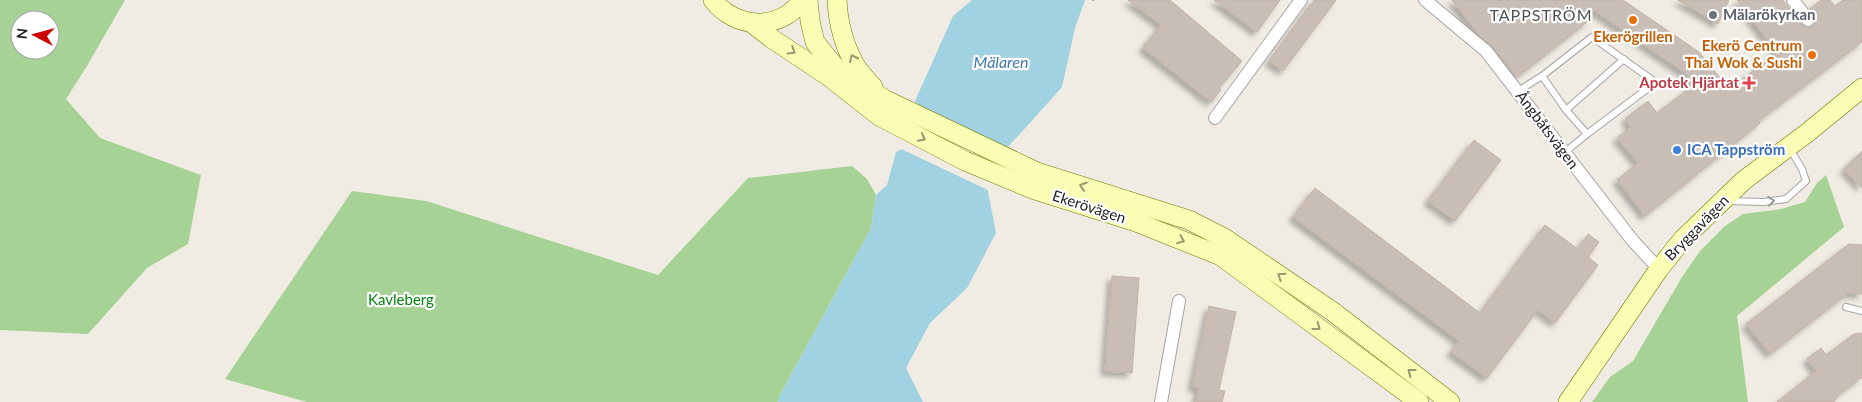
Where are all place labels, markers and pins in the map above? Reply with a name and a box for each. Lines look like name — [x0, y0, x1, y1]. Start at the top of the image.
place label: Mälarökyrkan — [1723, 5, 1816, 23]
marker: Mälarökyrkan — [1707, 9, 1719, 21]
marker: Ekerögrillen — [1627, 14, 1639, 26]
place label: Ekerögrillen — [1593, 27, 1673, 45]
place label: Ekerö Centrum Thai Wok & Sushi — [1685, 36, 1802, 71]
marker: Ekerö Centrum Thai Wok & Sushi — [1806, 49, 1818, 61]
place label: Apotek Hjärtat — [1638, 73, 1739, 91]
marker: Apotek Hjärtat — [1743, 77, 1755, 89]
place label: ICA Tappström — [1687, 140, 1785, 158]
marker: ICA Tappström — [1671, 144, 1683, 156]

